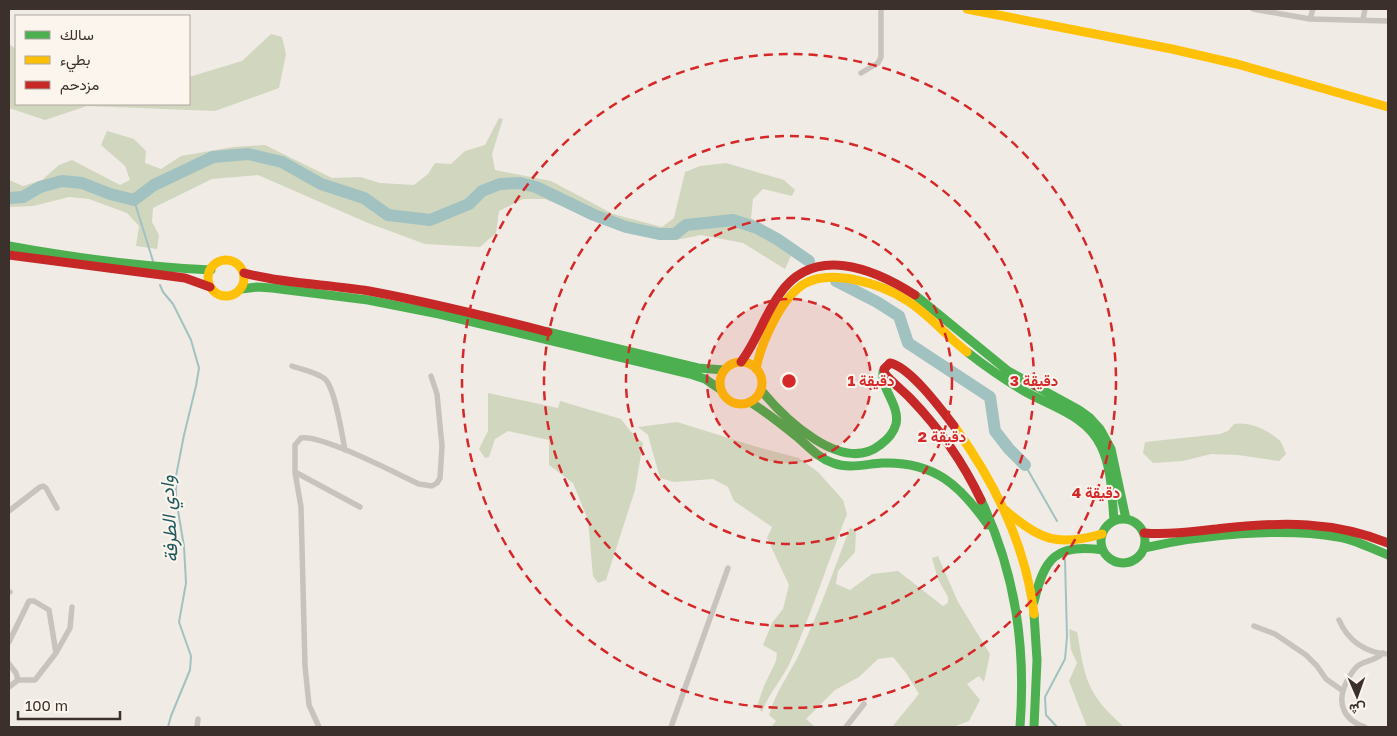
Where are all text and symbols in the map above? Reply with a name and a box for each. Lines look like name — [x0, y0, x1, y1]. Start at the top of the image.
legend — [15, 15, 190, 105]
text: سالك — [60, 25, 94, 43]
text: بطيء — [60, 50, 90, 73]
text: مزدحم — [60, 75, 99, 95]
text: 1 دقيقة — [848, 371, 894, 390]
text: 3 دقيقة — [1010, 371, 1058, 390]
centre of rings — [780, 372, 798, 390]
text: 2 دقيقة — [918, 427, 966, 446]
water label: وادي الطرفة — [154, 474, 187, 563]
text: 4 دقيقة — [1072, 483, 1120, 502]
north arrow — [1332, 671, 1382, 721]
scale bar — [18, 688, 120, 720]
text: 100 m — [25, 696, 68, 714]
text: ش — [1349, 700, 1366, 718]

